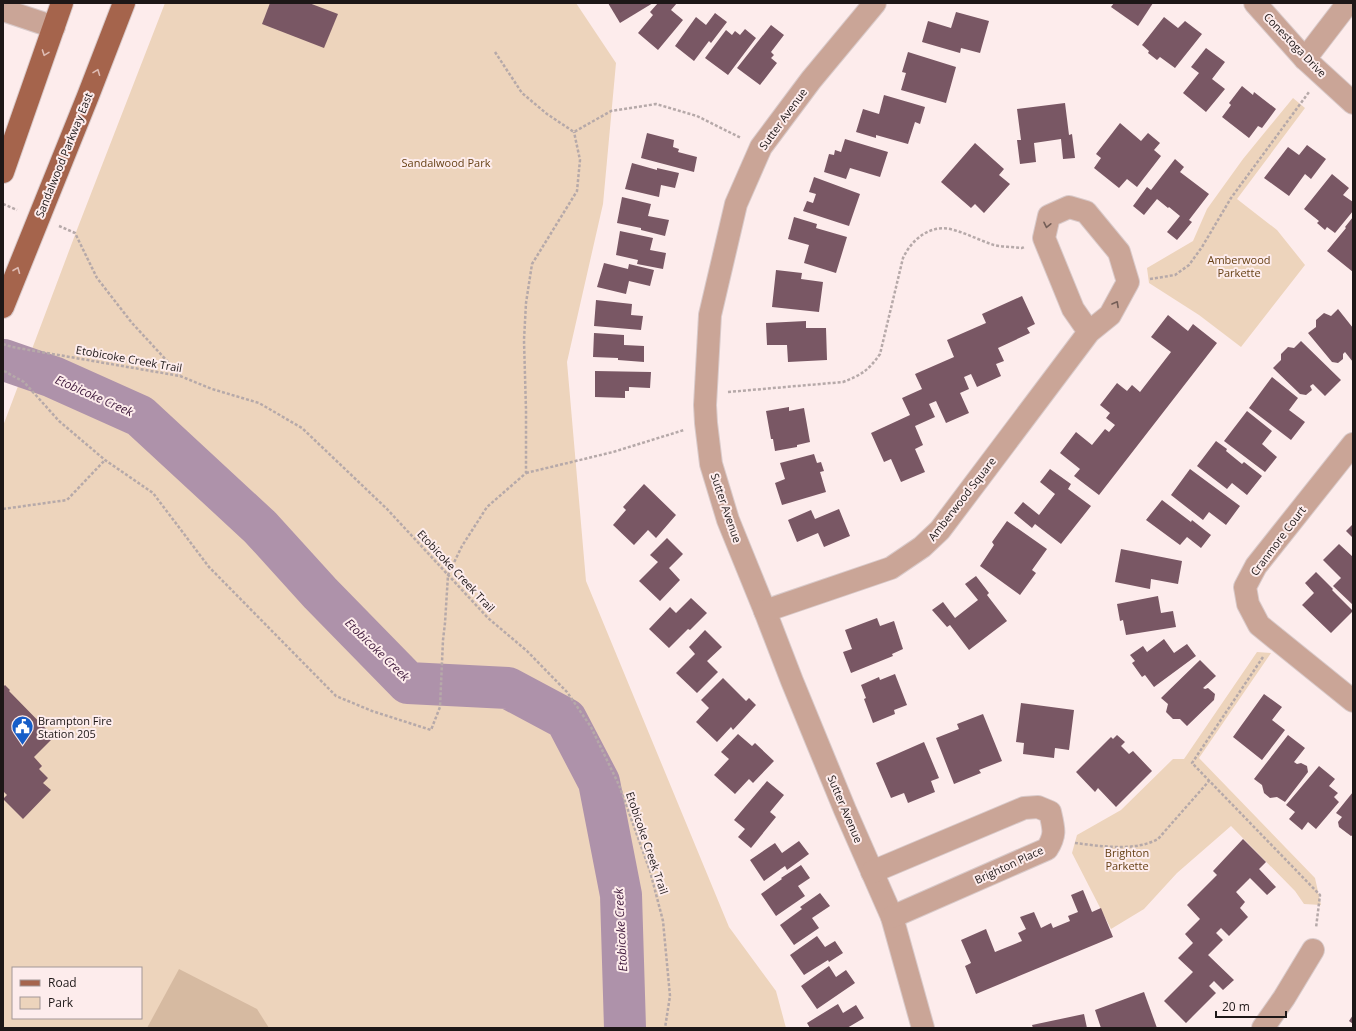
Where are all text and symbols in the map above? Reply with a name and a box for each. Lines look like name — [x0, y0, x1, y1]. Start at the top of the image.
street label: Conestoga Drive — [1261, 9, 1330, 80]
one-way arrow — [41, 49, 49, 56]
one-way arrow — [93, 68, 101, 75]
street label: Sutter Avenue — [755, 85, 810, 152]
street label: Sandalwood Parkway East — [32, 90, 95, 219]
park label: Sandalwood Park — [402, 155, 491, 170]
one-way arrow — [1044, 222, 1052, 228]
park label: Amberwood Parkette — [1207, 252, 1271, 280]
one-way arrow — [13, 267, 21, 274]
one-way arrow — [1111, 301, 1118, 309]
street label: Etobicoke Creek Trail — [75, 342, 183, 375]
water label: Etobicoke Creek — [53, 371, 137, 421]
street label: Amberwood Square — [924, 454, 999, 544]
street label: Sutter Avenue — [708, 471, 745, 545]
street label: Cranmore Court — [1247, 503, 1309, 578]
street label: Etobicoke Creek Trail — [414, 526, 499, 615]
water label: Etobicoke Creek — [341, 614, 414, 686]
place label: Brampton Fire Station 205 — [38, 713, 112, 741]
public building icon: Brampton Fire Station 205 — [10, 714, 36, 747]
street label: Sutter Avenue — [824, 773, 867, 845]
street label: Etobicoke Creek Trail — [623, 790, 672, 896]
street label: Brighton Place — [972, 842, 1046, 887]
park label: Brighton Parkette — [1105, 845, 1149, 873]
water label: Etobicoke Creek — [610, 887, 631, 972]
legend — [12, 967, 142, 1019]
text: Road — [48, 974, 77, 991]
scale bar — [1216, 993, 1286, 1019]
text: Park — [48, 994, 74, 1011]
text: 20 m — [1222, 998, 1250, 1015]

